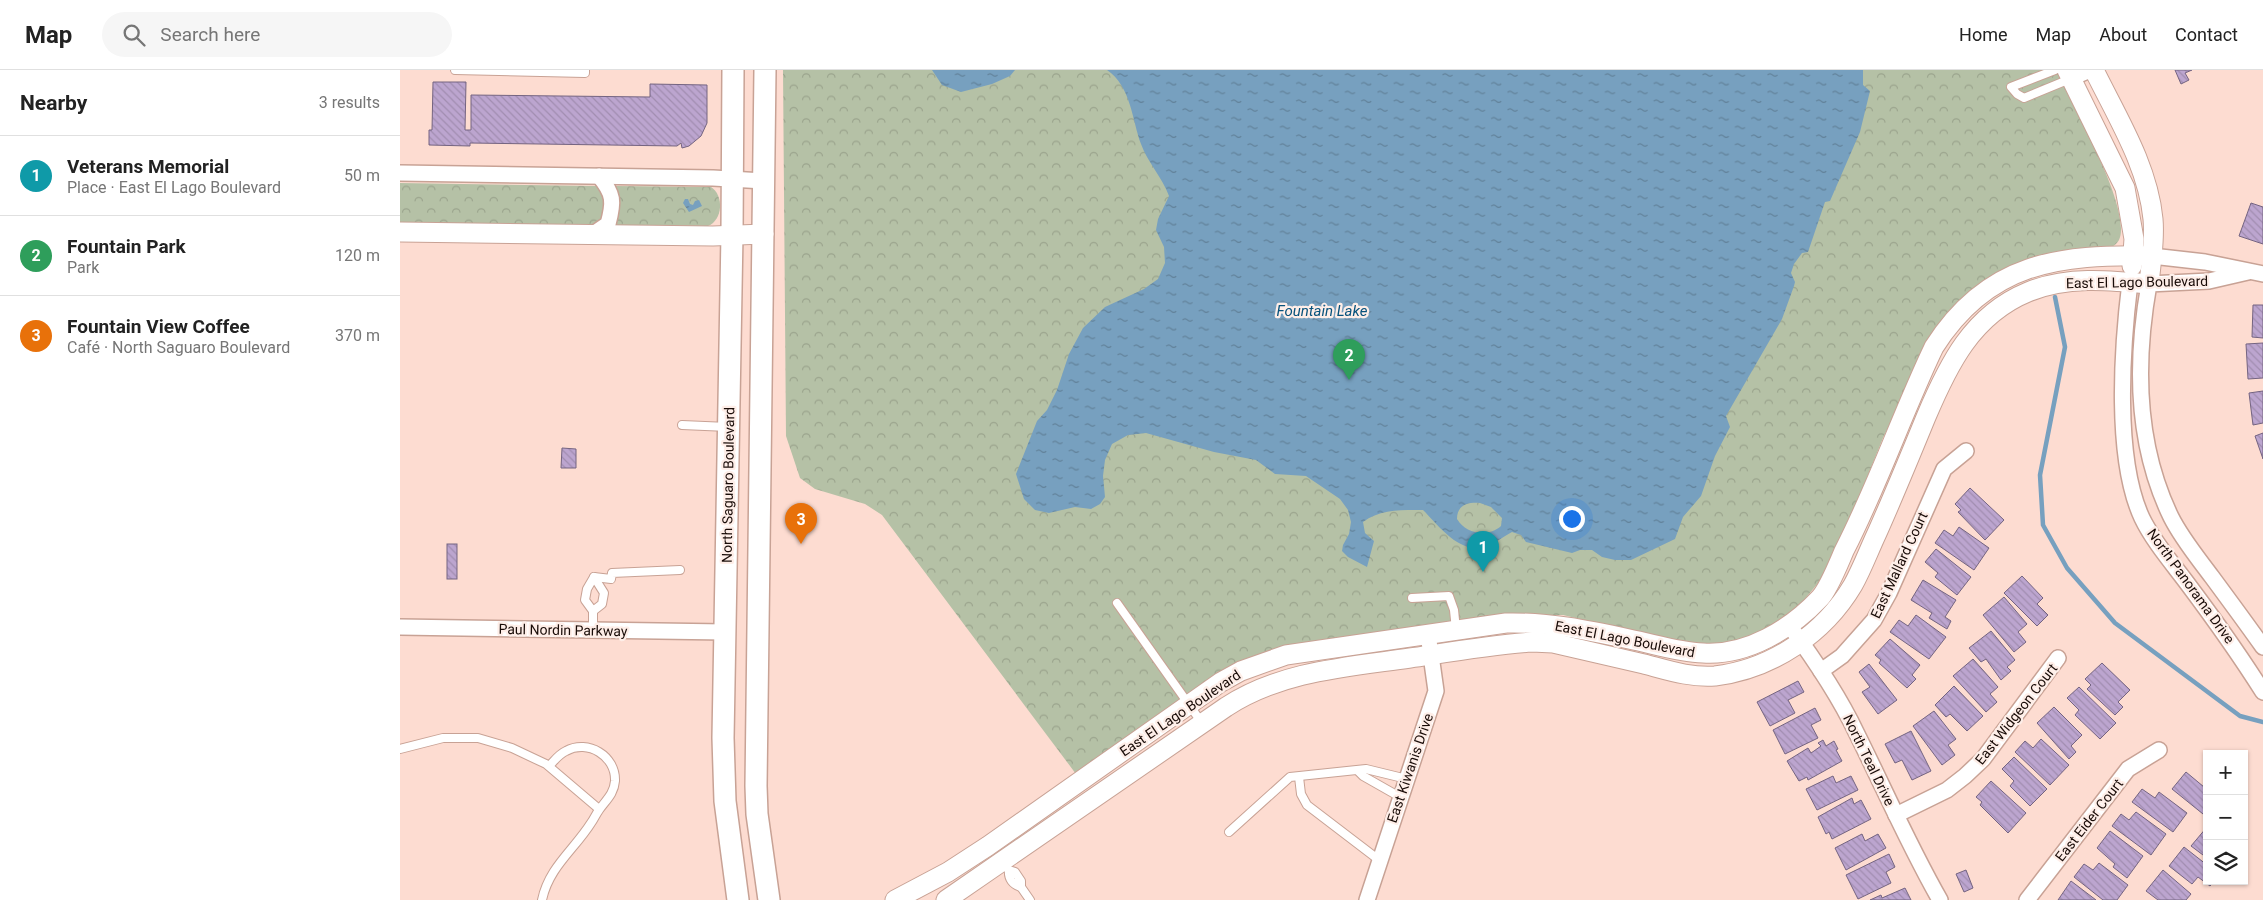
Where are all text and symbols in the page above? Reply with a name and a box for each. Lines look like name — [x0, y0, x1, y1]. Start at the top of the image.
search box — [102, 12, 452, 57]
text: Map — [25, 21, 72, 49]
icon: search — [120, 21, 148, 49]
text: Search here — [160, 23, 260, 46]
text: Home — [1959, 24, 2008, 45]
text: Map — [2036, 24, 2071, 45]
text: About — [2099, 24, 2147, 45]
text: Contact — [2175, 24, 2238, 45]
text: Nearby — [20, 91, 87, 115]
text: 3 results — [319, 93, 380, 112]
text: Veterans Memorial — [67, 155, 229, 178]
text: 1 — [31, 166, 41, 185]
text: 50 m — [344, 166, 380, 185]
text: Place · East El Lago Boulevard — [67, 178, 281, 197]
text: Fountain Park — [67, 235, 186, 258]
text: 2 — [31, 246, 41, 265]
text: 120 m — [335, 246, 380, 265]
text: Park — [67, 258, 99, 277]
street label: East El Lago Boulevard — [2066, 273, 2208, 291]
water label: Fountain Lake — [1277, 302, 1368, 320]
text: Fountain View Coffee — [67, 315, 250, 338]
text: 3 — [31, 326, 41, 345]
text: 370 m — [335, 326, 380, 345]
text: Café · North Saguaro Boulevard — [67, 338, 290, 357]
pin: 2 — [1333, 339, 1365, 380]
street label: North Saguaro Boulevard — [719, 407, 737, 563]
pin: 3 — [785, 503, 817, 544]
your location — [1559, 506, 1585, 532]
street label: East Mallard Court — [1867, 509, 1931, 621]
street label: North Panorama Drive — [2144, 526, 2238, 646]
pin: 1 — [1467, 531, 1499, 572]
street label: East El Lago Boulevard — [1554, 618, 1696, 660]
street label: Paul Nordin Parkway — [498, 621, 628, 639]
street label: East Widgeon Court — [1972, 660, 2061, 768]
street label: East El Lago Boulevard — [1117, 667, 1243, 759]
street label: East Kiwanis Drive — [1384, 711, 1436, 825]
street label: North Teal Drive — [1840, 712, 1898, 808]
map controls — [2203, 750, 2248, 885]
button: + — [2203, 750, 2248, 795]
street label: East Eider Court — [2052, 775, 2126, 864]
button: − — [2203, 795, 2248, 840]
button: layers — [2203, 840, 2248, 885]

